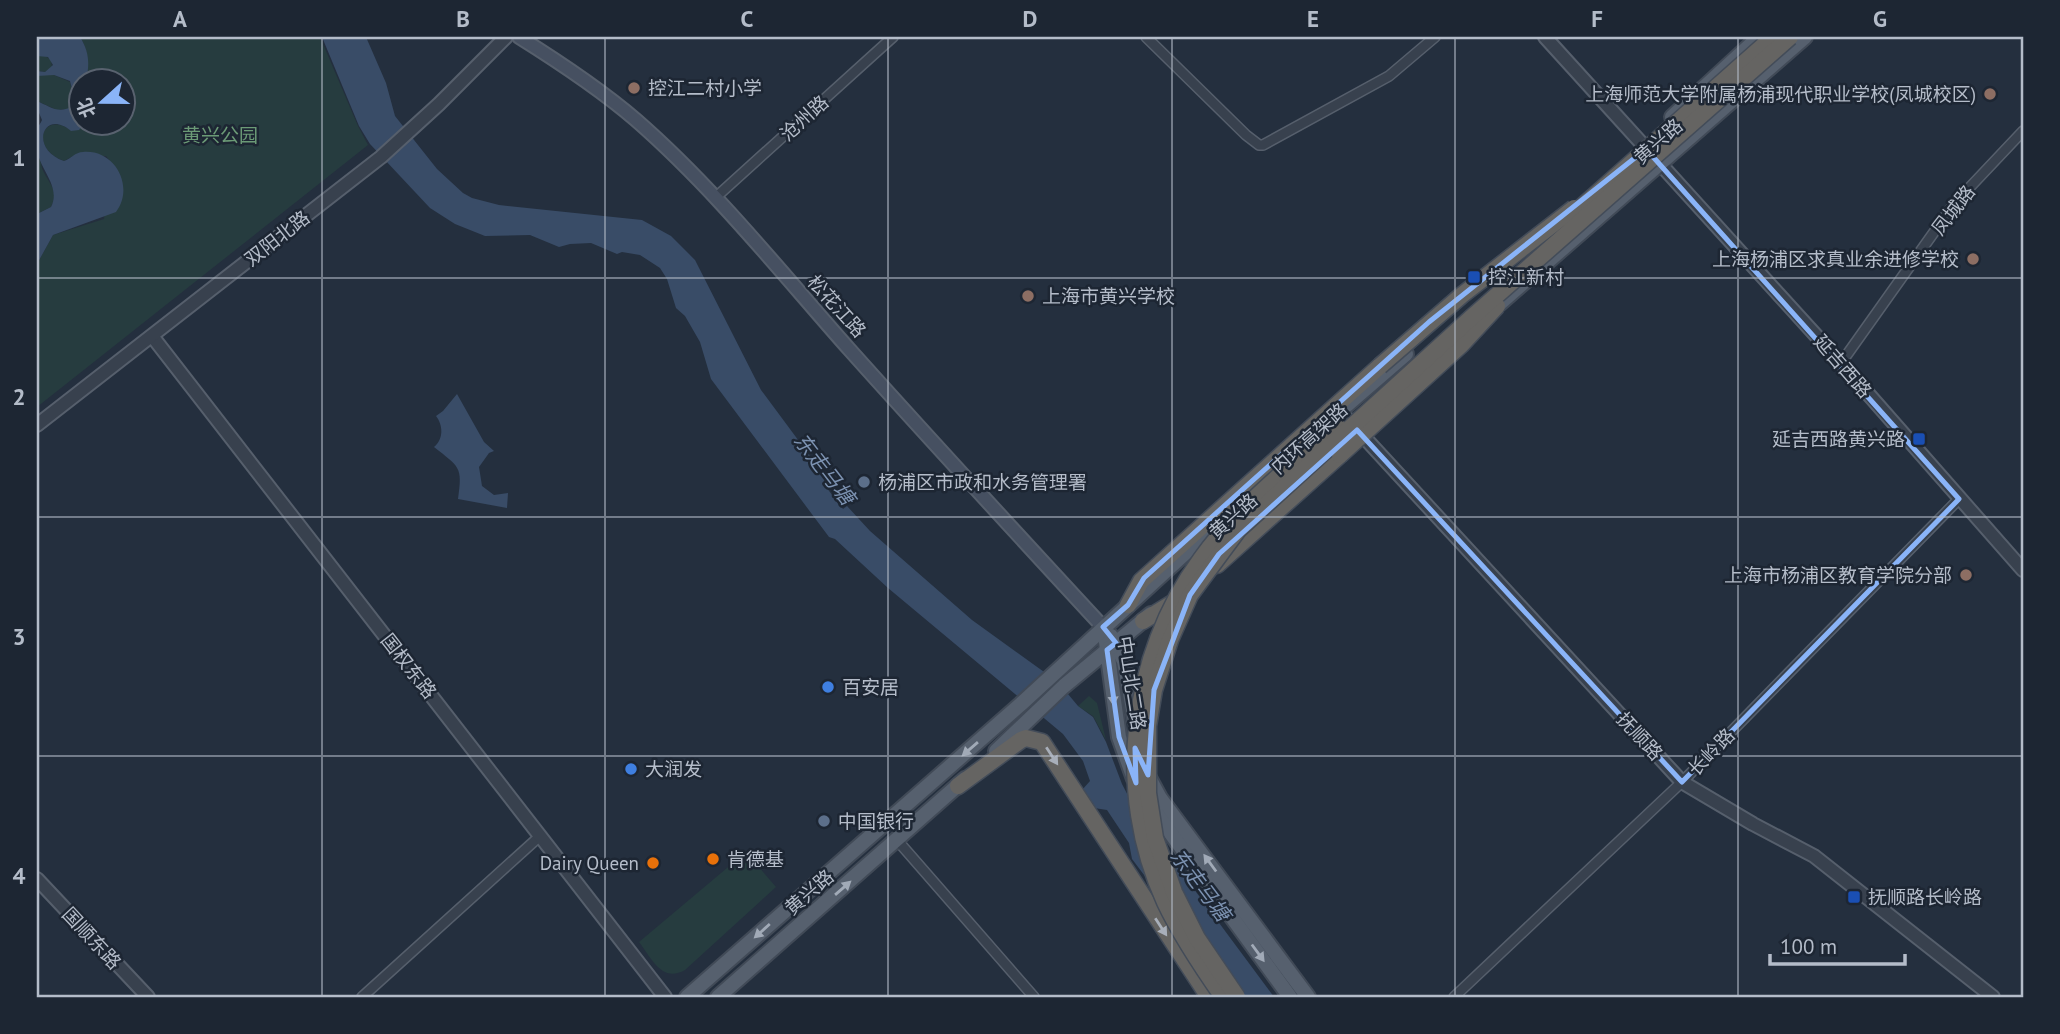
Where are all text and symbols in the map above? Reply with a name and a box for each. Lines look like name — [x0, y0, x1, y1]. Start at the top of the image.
text: A — [173, 4, 187, 33]
text: B — [456, 4, 470, 33]
text: C — [741, 4, 754, 33]
text: D — [1023, 4, 1037, 33]
text: E — [1307, 4, 1319, 33]
text: F — [1591, 4, 1603, 33]
text: G — [1873, 4, 1887, 33]
north arrow — [66, 66, 136, 136]
place label: 控江二村小学 — [648, 76, 762, 100]
marker: 控江二村小学 — [626, 80, 642, 96]
place label: 上海师范大学附属杨浦现代职业学校(凤城校区) — [1585, 82, 1976, 106]
marker: 上海师范大学附属杨浦现代职业学校(凤城校区) — [1982, 86, 1998, 102]
street label: 沧州路 — [775, 90, 833, 146]
text: 北 — [72, 95, 101, 121]
street label: 黄兴路 — [1629, 113, 1687, 169]
park label: 黄兴公园 — [182, 123, 258, 147]
text: 1 — [12, 143, 26, 172]
street label: 凤城路 — [1926, 180, 1980, 240]
street label: 双阳北路 — [240, 205, 314, 271]
place label: 上海杨浦区求真业余进修学校 — [1712, 247, 1959, 271]
marker: 上海杨浦区求真业余进修学校 — [1965, 251, 1981, 267]
place label: 控江新村 — [1488, 265, 1564, 289]
marker: 控江新村 — [1466, 269, 1482, 285]
street label: 松花江路 — [803, 270, 871, 342]
place label: 上海市黄兴学校 — [1042, 284, 1175, 308]
marker: 上海市黄兴学校 — [1020, 288, 1036, 304]
street label: 延吉西路 — [1809, 329, 1877, 403]
text: 2 — [12, 382, 26, 411]
street label: 内环高架路 — [1266, 397, 1352, 479]
water label: 东走马塘 — [788, 427, 863, 512]
place label: 延吉西路黄兴路 — [1772, 427, 1905, 451]
marker: 延吉西路黄兴路 — [1911, 431, 1927, 447]
place label: 杨浦区市政和水务管理署 — [878, 470, 1087, 494]
marker: 杨浦区市政和水务管理署 — [856, 474, 872, 490]
street label: 黄兴路 — [1204, 488, 1262, 544]
place label: 上海市杨浦区教育学院分部 — [1724, 563, 1952, 587]
marker: 上海市杨浦区教育学院分部 — [1958, 567, 1974, 583]
text: 3 — [12, 622, 26, 651]
street label: 国权东路 — [376, 629, 442, 703]
street label: 中山北二路 — [1113, 634, 1151, 732]
place label: 百安居 — [842, 675, 899, 699]
marker: 百安居 — [820, 679, 836, 695]
one-way arrow — [1108, 684, 1119, 706]
street label: 抚顺路 — [1612, 707, 1668, 765]
street label: 长岭路 — [1683, 723, 1739, 781]
one-way arrow — [961, 741, 978, 756]
one-way arrow — [1046, 747, 1059, 766]
place label: 大润发 — [645, 757, 702, 781]
marker: 大润发 — [623, 761, 639, 777]
place label: 中国银行 — [838, 809, 914, 833]
marker: 中国银行 — [816, 813, 832, 829]
water label: 东走马塘 — [1164, 843, 1238, 929]
place label: 肯德基 — [727, 847, 784, 871]
place label: Dairy Queen — [540, 851, 639, 875]
marker: 肯德基 — [705, 851, 721, 867]
one-way arrow — [1203, 854, 1217, 872]
marker: Dairy Queen — [645, 855, 661, 871]
text: 4 — [12, 861, 26, 890]
street label: 黄兴路 — [780, 864, 838, 920]
one-way arrow — [834, 880, 851, 896]
place label: 抚顺路长岭路 — [1868, 885, 1982, 909]
marker: 抚顺路长岭路 — [1846, 889, 1862, 905]
street label: 国顺东路 — [57, 902, 127, 974]
one-way arrow — [1155, 917, 1168, 936]
scale bar — [1770, 922, 1904, 966]
one-way arrow — [753, 923, 770, 938]
text: 100 m — [1780, 933, 1837, 960]
one-way arrow — [1251, 943, 1265, 962]

